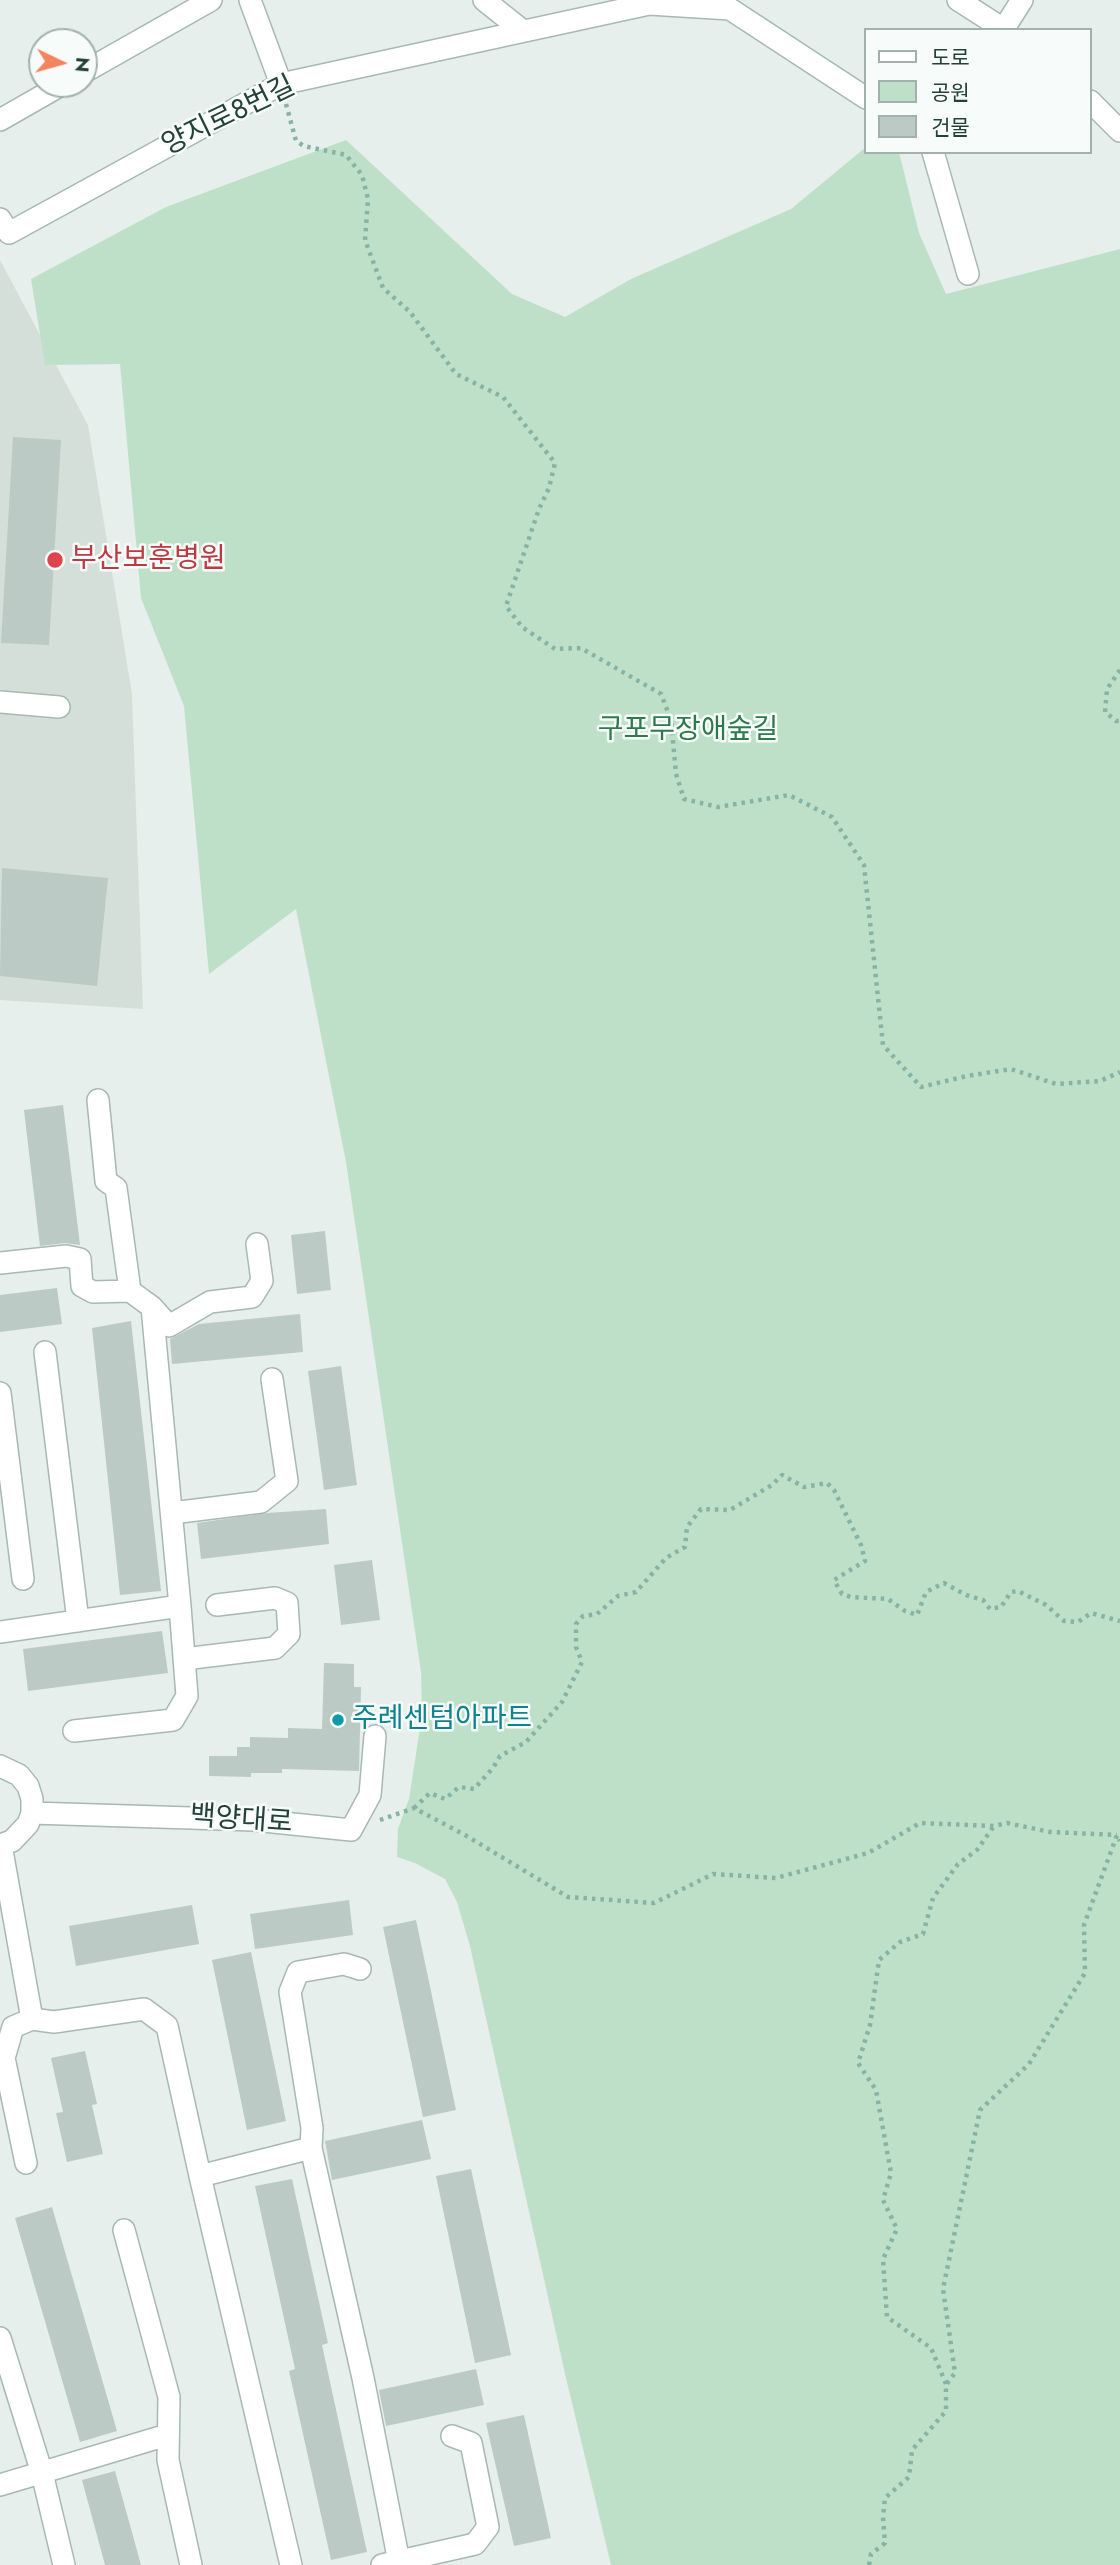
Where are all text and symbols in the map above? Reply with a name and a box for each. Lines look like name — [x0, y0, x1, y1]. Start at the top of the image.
north arrow — [28, 28, 98, 98]
legend — [864, 28, 1092, 154]
text: 도로 — [931, 43, 970, 73]
text: N — [68, 56, 97, 73]
street label: 양지로8번길 — [157, 70, 301, 164]
text: 공원 — [931, 78, 970, 108]
text: 건물 — [931, 113, 970, 143]
place label: 부산보훈병원 — [71, 543, 226, 577]
marker: 부산보훈병원 — [45, 550, 65, 570]
park label: 구포무장애숲길 — [598, 714, 778, 748]
place label: 주례센텀아파트 — [352, 1703, 532, 1737]
marker: 주례센텀아파트 — [330, 1712, 346, 1728]
street label: 백양대로 — [188, 1801, 294, 1841]

